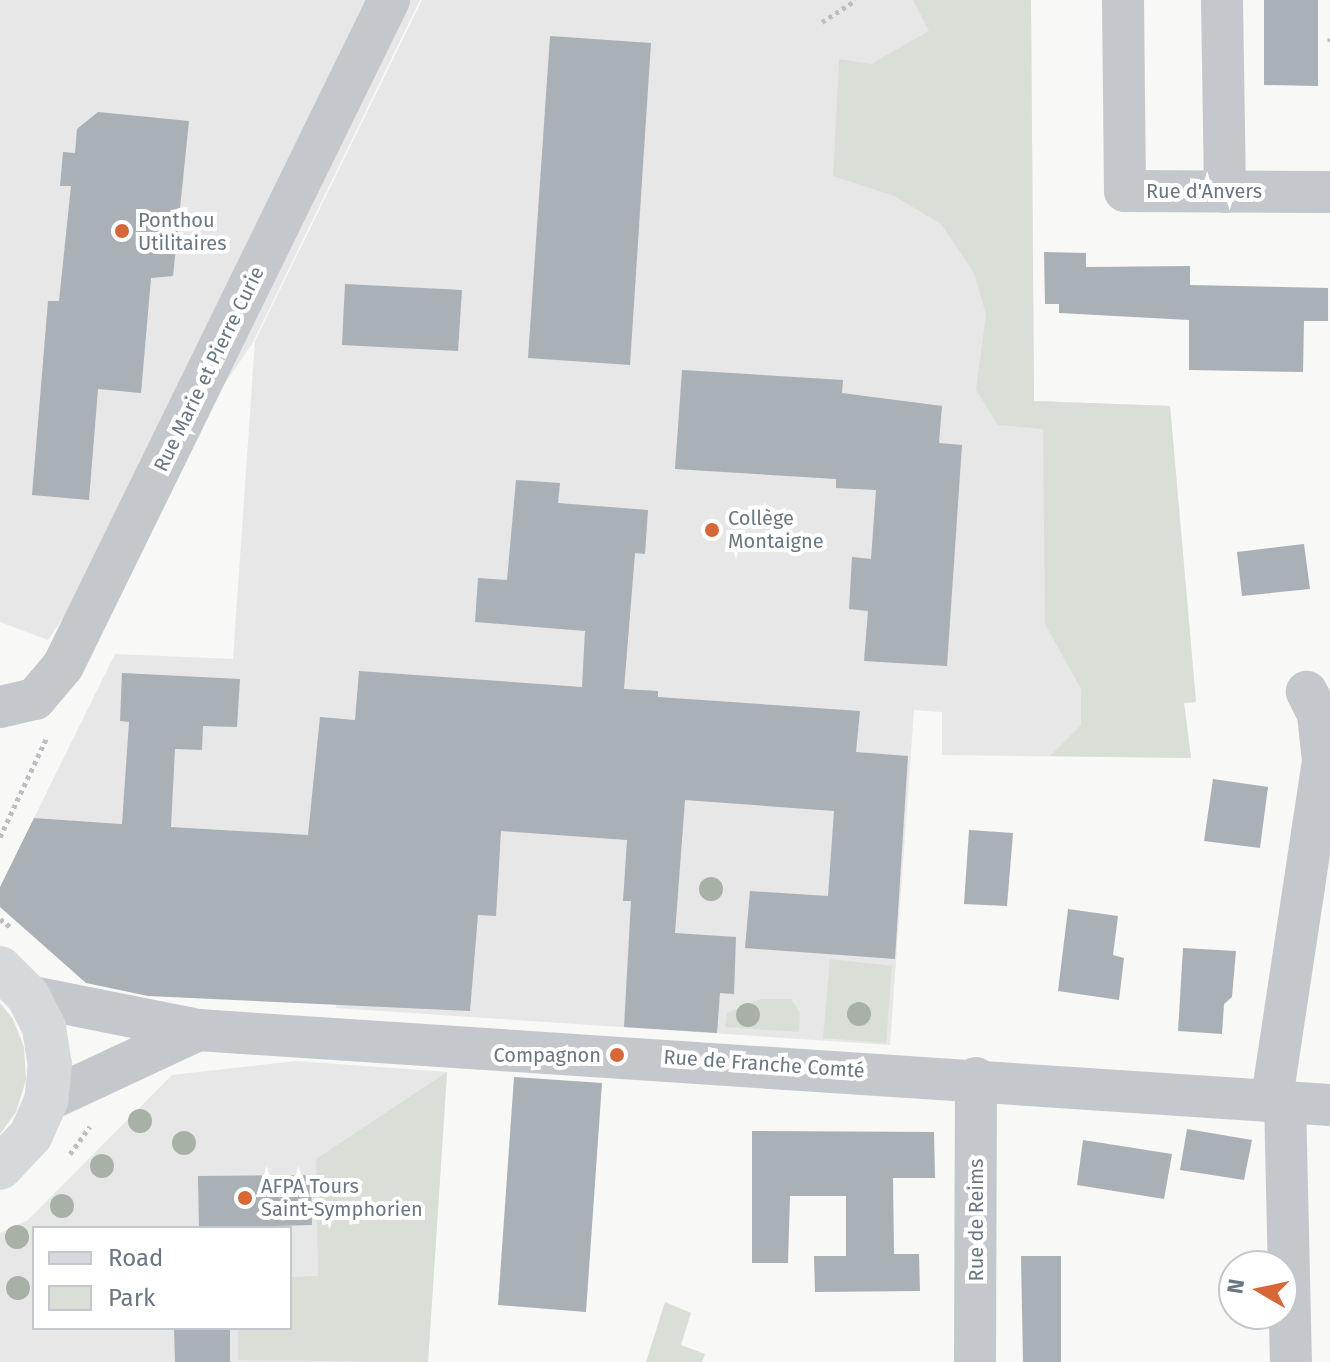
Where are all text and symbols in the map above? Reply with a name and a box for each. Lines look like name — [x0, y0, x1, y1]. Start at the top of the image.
street label: Rue d'Anvers — [1146, 179, 1262, 203]
place label: Ponthou Utilitaires — [138, 208, 227, 255]
marker: Ponthou Utilitaires — [113, 222, 131, 240]
street label: Rue Marie et Pierre Curie — [149, 262, 269, 476]
place label: Collège Montaigne — [728, 506, 824, 553]
marker: Collège Montaigne — [703, 521, 721, 539]
place label: Compagnon — [494, 1043, 601, 1067]
street label: Rue de Franche Comté — [663, 1045, 865, 1083]
marker: Compagnon — [608, 1046, 626, 1064]
street label: Rue de Reims — [964, 1159, 988, 1281]
place label: AFPA Tours Saint-Symphorien — [261, 1174, 423, 1221]
marker: AFPA Tours Saint-Symphorien — [236, 1189, 254, 1207]
legend — [32, 1226, 292, 1330]
text: Road — [108, 1244, 163, 1272]
north arrow — [1218, 1250, 1298, 1330]
text: N — [1221, 1277, 1250, 1296]
text: Park — [108, 1284, 155, 1312]

